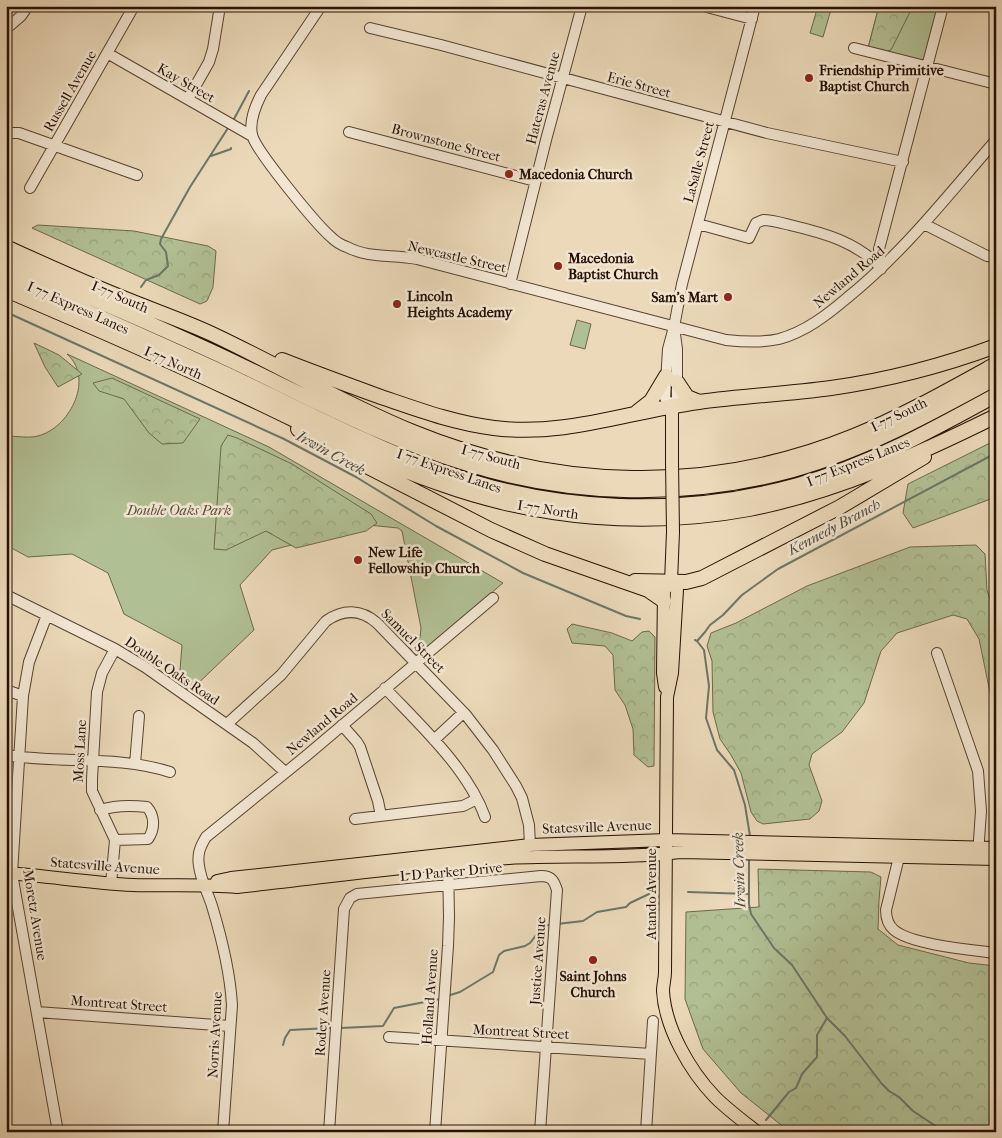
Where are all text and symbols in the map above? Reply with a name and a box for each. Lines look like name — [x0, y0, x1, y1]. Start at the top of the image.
street label: Russell Avenue — [40, 47, 100, 135]
street label: Hateras Avenue — [522, 50, 564, 146]
street label: Kay Street — [154, 60, 218, 106]
place label: Friendship Primitive Baptist Church — [818, 62, 944, 95]
street label: Erie Street — [605, 68, 673, 102]
marker: Friendship Primitive Baptist Church — [803, 72, 815, 84]
street label: Brownstone Street — [389, 120, 503, 166]
street label: LaSalle Street — [680, 120, 718, 204]
place label: Macedonia Church — [518, 166, 634, 183]
marker: Macedonia Church — [503, 168, 515, 180]
street label: Newcastle Street — [406, 237, 508, 277]
street label: Newland Road — [810, 242, 888, 312]
place label: Macedonia Baptist Church — [567, 250, 660, 283]
marker: Macedonia Baptist Church — [552, 260, 564, 272]
street label: I-77 South — [89, 277, 151, 317]
street label: I 77 Express Lanes — [24, 278, 132, 338]
place label: Lincoln Heights Academy — [407, 288, 514, 321]
place label: Sam's Mart — [651, 289, 719, 306]
marker: Sam's Mart — [722, 291, 734, 303]
marker: Lincoln Heights Academy — [391, 298, 403, 310]
street label: I-77 North — [141, 343, 205, 383]
street label: I-77 South — [868, 394, 930, 436]
water label: Irwin Creek — [293, 426, 369, 479]
street label: I 77 Express Lanes — [804, 434, 912, 490]
street label: I-77 South — [460, 441, 523, 473]
street label: I 77 Express Lanes — [394, 445, 504, 497]
water label: Kennedy Branch — [784, 495, 884, 560]
street label: I-77 North — [516, 497, 580, 523]
park label: Double Oaks Park — [126, 502, 231, 519]
place label: New Life Fellowship Church — [367, 544, 481, 577]
marker: New Life Fellowship Church — [352, 554, 364, 566]
street label: Samuel Street — [377, 605, 449, 677]
street label: Double Oaks Road — [121, 633, 223, 709]
street label: Newland Road — [283, 689, 361, 759]
street label: Moss Lane — [70, 719, 90, 783]
street label: Statesville Avenue — [542, 817, 652, 837]
water label: Irwin Creek — [729, 832, 749, 909]
street label: Atando Avenue — [643, 848, 660, 941]
street label: Statesville Avenue — [50, 854, 160, 878]
street label: L D Parker Drive — [399, 859, 503, 885]
street label: Moretz Avenue — [19, 868, 51, 962]
street label: Justice Avenue — [526, 916, 550, 1007]
street label: Holland Avenue — [418, 948, 442, 1045]
marker: Saint Johns Church — [587, 954, 599, 966]
place label: Saint Johns Church — [560, 968, 627, 1001]
street label: Rodey Avenue — [311, 969, 335, 1057]
street label: Norris Avenue — [204, 991, 226, 1079]
street label: Montreat Street — [70, 992, 168, 1016]
street label: Montreat Street — [472, 1021, 570, 1043]

